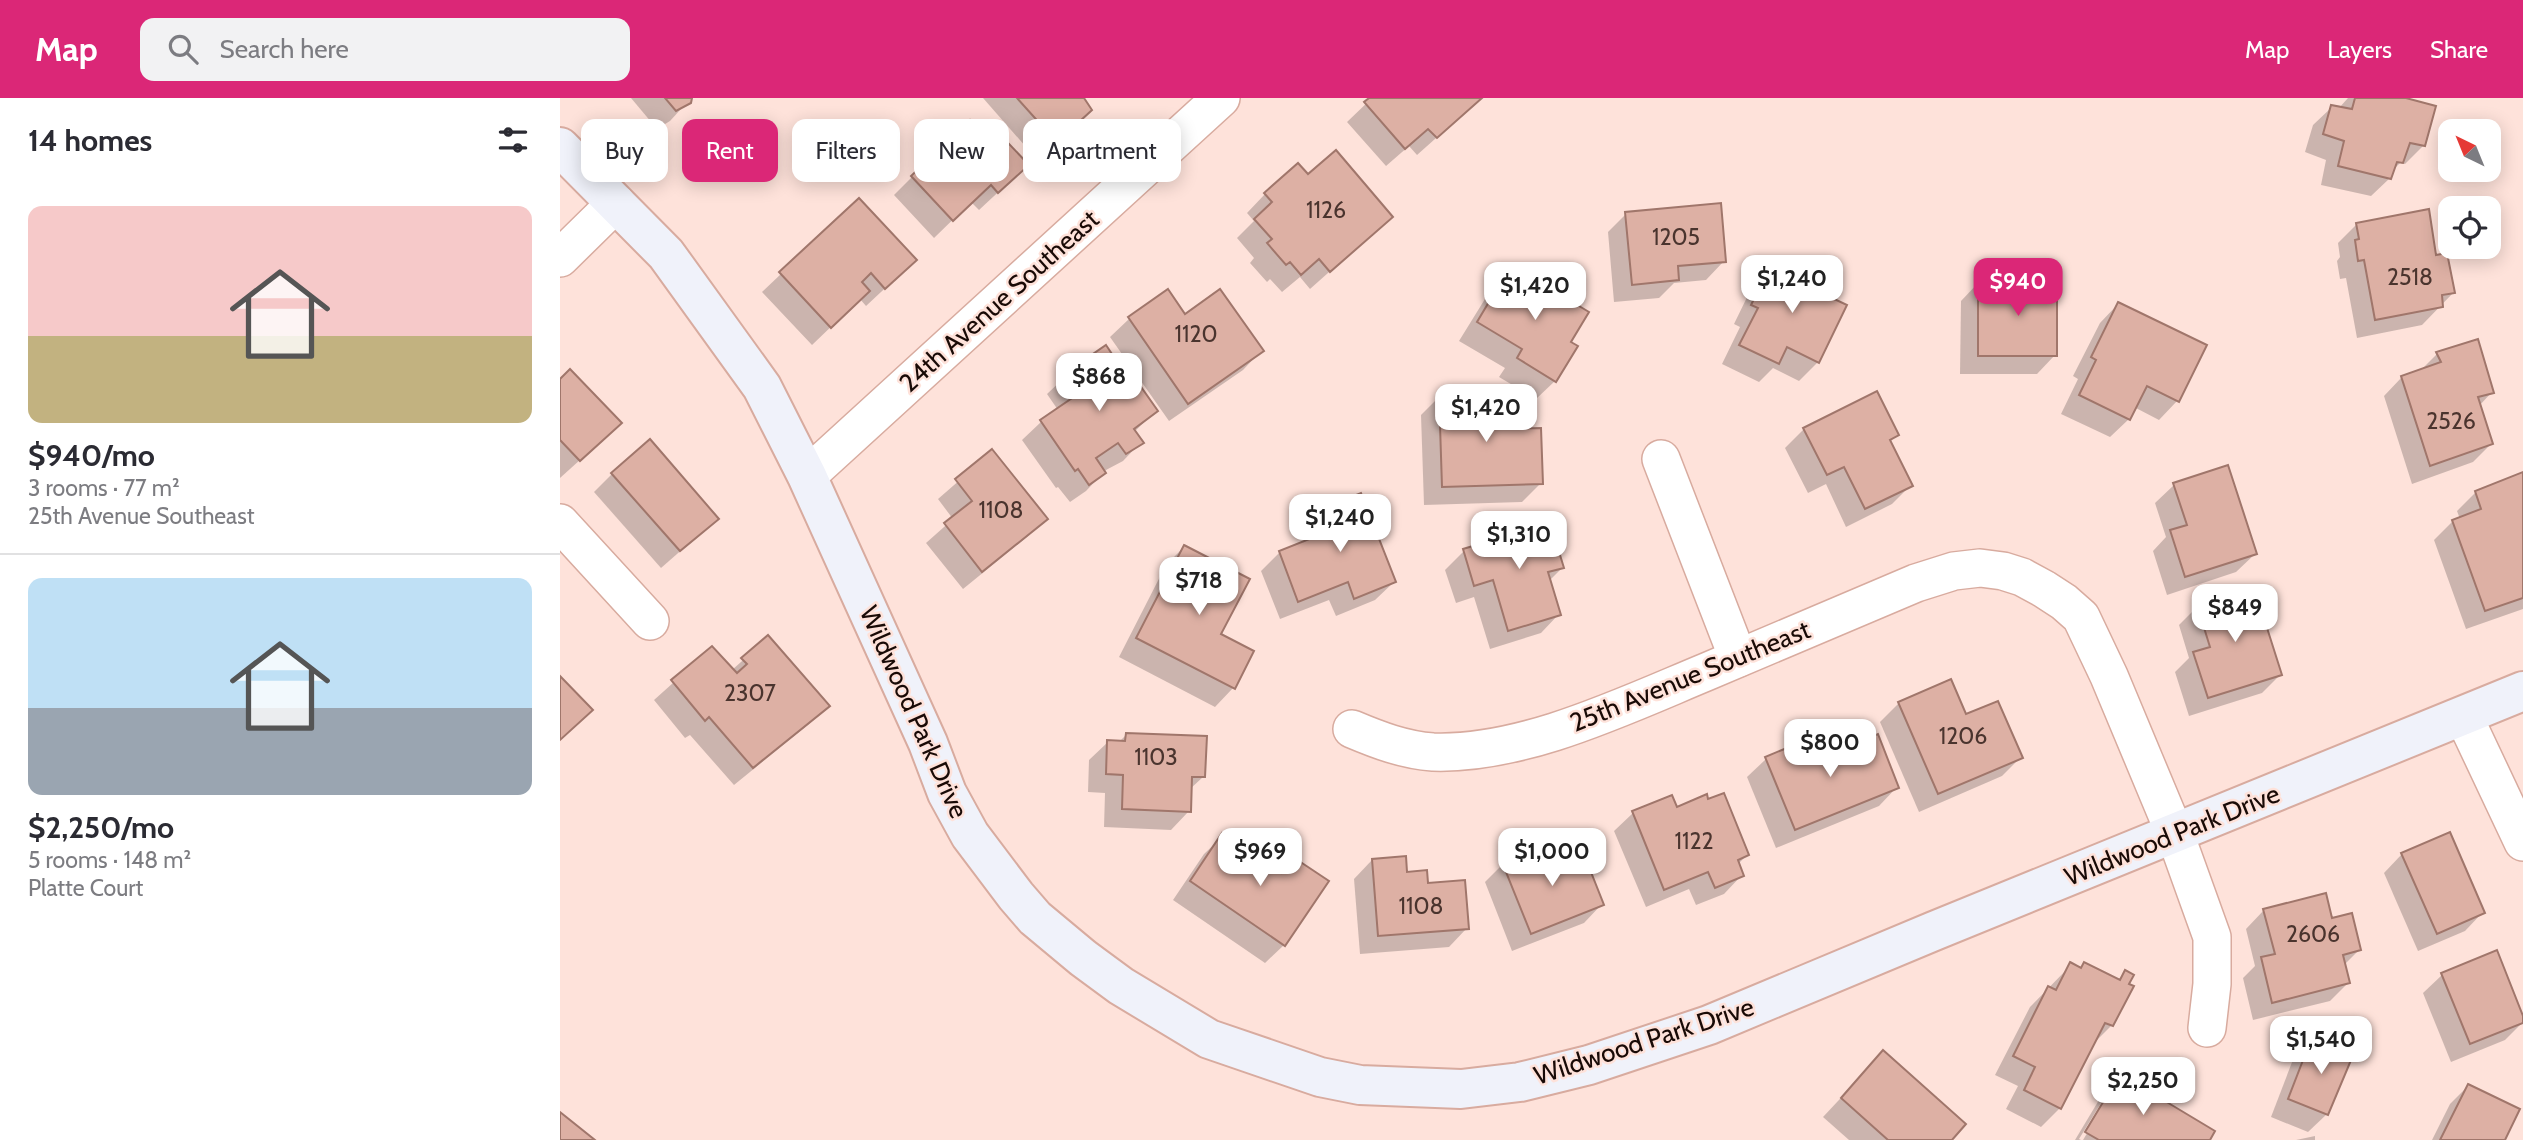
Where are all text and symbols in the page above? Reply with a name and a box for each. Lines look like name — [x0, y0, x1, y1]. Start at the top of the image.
search box — [140, 18, 630, 81]
text: Map — [35, 29, 98, 69]
icon: search — [164, 30, 202, 68]
text: Search here — [220, 33, 349, 65]
text: Map — [2245, 35, 2289, 64]
text: Layers — [2327, 35, 2392, 64]
text: Share — [2430, 35, 2488, 64]
chip: Buy — [581, 119, 668, 182]
chip: Rent — [682, 119, 778, 182]
chip: Filters — [792, 119, 900, 182]
chip: New — [914, 119, 1009, 182]
chip: Apartment — [1023, 119, 1181, 182]
north arrow — [2438, 119, 2501, 182]
map controls — [2438, 119, 2501, 259]
icon: filters — [494, 121, 532, 159]
text: 14 homes — [28, 122, 152, 159]
house number: 1126 — [1306, 196, 1346, 224]
button: locate — [2438, 196, 2501, 259]
street label: 24th Avenue Southeast — [893, 203, 1105, 399]
house number: 1205 — [1652, 223, 1700, 251]
icon: home — [217, 251, 343, 377]
pin: $1,240 — [1735, 256, 1849, 315]
pin: $940 — [1977, 258, 2059, 318]
pin: $1,420 — [1478, 262, 1592, 322]
house number: 2518 — [2387, 263, 2433, 291]
text: $1,240 — [1757, 264, 1827, 292]
text: $940 — [1990, 267, 2046, 295]
text: $1,420 — [1500, 271, 1570, 299]
house number: 1120 — [1174, 320, 1218, 348]
pin: $868 — [1058, 354, 1140, 413]
text: $868 — [1072, 362, 1126, 390]
pin: $1,420 — [1429, 384, 1543, 444]
text: $1,420 — [1451, 393, 1521, 421]
house number: 2526 — [2426, 407, 2476, 435]
text: $940/mo — [28, 437, 155, 474]
text: 3 rooms · 77 m² — [28, 474, 180, 502]
pin: $1,240 — [1283, 494, 1397, 554]
house number: 1108 — [979, 496, 1024, 524]
text: 25th Avenue Southeast — [28, 502, 254, 530]
text: $1,240 — [1305, 503, 1375, 531]
pin: $1,310 — [1462, 512, 1576, 571]
text: $1,310 — [1487, 520, 1551, 548]
pin: $718 — [1158, 558, 1240, 617]
text: $718 — [1175, 566, 1223, 594]
pin: $849 — [2194, 584, 2276, 644]
text: $849 — [2208, 593, 2262, 621]
street label: Wildwood Park Drive — [853, 601, 975, 823]
street label: 25th Avenue Southeast — [1565, 613, 1815, 739]
icon: home — [217, 623, 343, 749]
house number: 2307 — [724, 679, 776, 707]
pin: $800 — [1789, 720, 1871, 779]
house number: 1206 — [1939, 722, 1987, 750]
text: $800 — [1800, 728, 1860, 756]
house number: 1103 — [1134, 743, 1178, 771]
street label: Wildwood Park Drive — [2060, 777, 2284, 893]
text: $2,250/mo — [28, 809, 174, 846]
house number: 1122 — [1674, 827, 1714, 855]
pin: $969 — [1219, 828, 1301, 888]
pin: $1,000 — [1495, 828, 1609, 888]
text: $969 — [1234, 837, 1286, 865]
text: $1,000 — [1514, 837, 1590, 865]
text: 5 rooms · 148 m² — [28, 846, 191, 874]
text: Platte Court — [28, 874, 143, 902]
house number: 1108 — [1399, 892, 1444, 920]
house number: 2606 — [2286, 920, 2340, 948]
street label: Wildwood Park Drive — [1530, 990, 1758, 1092]
pin: $1,540 — [2264, 1016, 2378, 1076]
text: $1,540 — [2286, 1025, 2356, 1053]
pin: $2,250 — [2086, 1058, 2200, 1117]
text: $2,250 — [2107, 1066, 2179, 1094]

